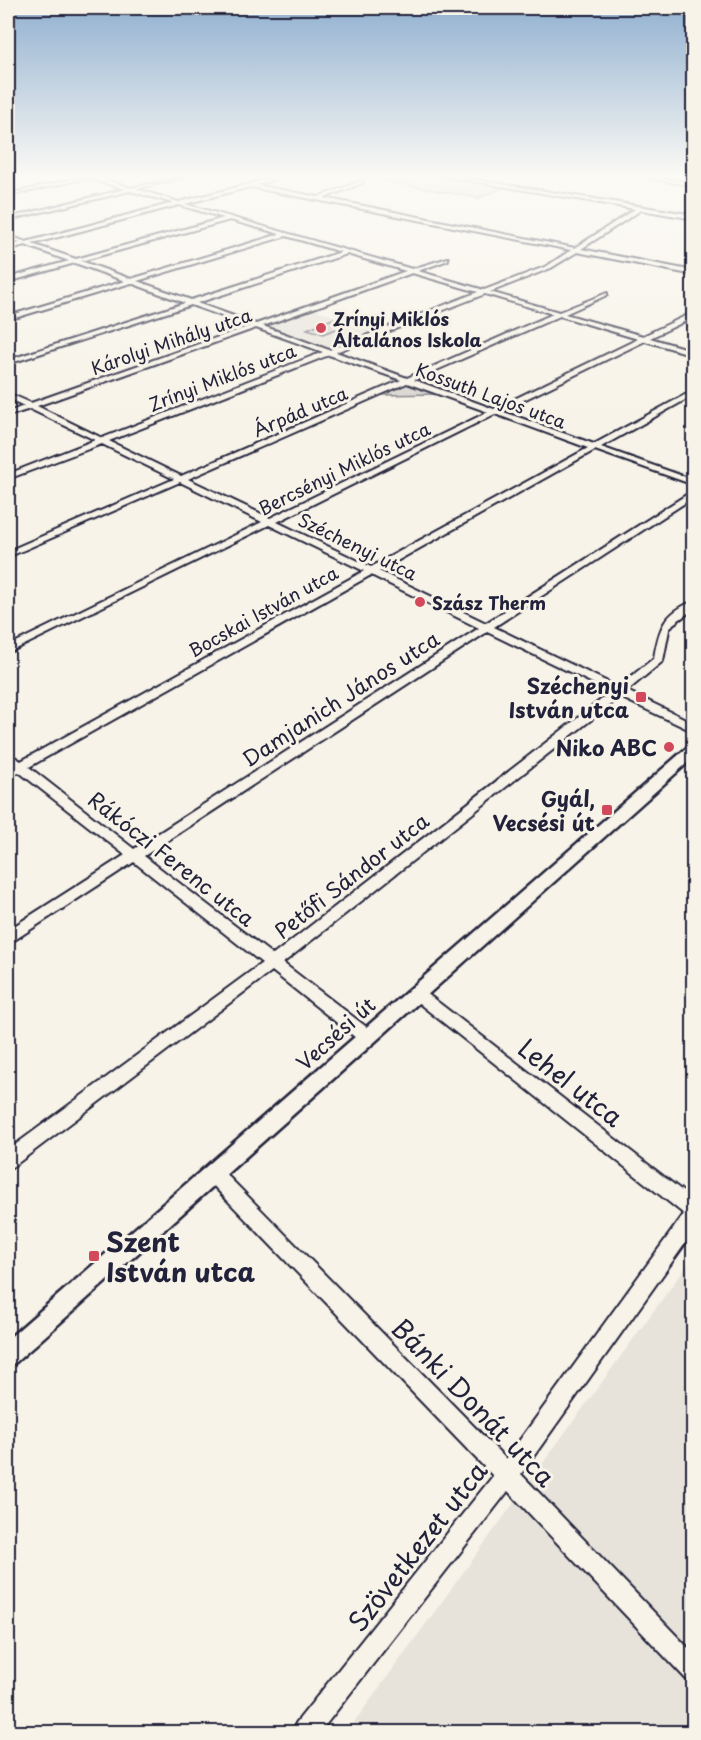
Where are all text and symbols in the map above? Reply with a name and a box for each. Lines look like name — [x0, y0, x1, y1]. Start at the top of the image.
street label: Károlyi Mihály utca — [87, 301, 256, 381]
place label: Zrínyi Miklós Általános Iskola — [333, 305, 482, 353]
marker: Zrínyi Miklós Általános Iskola — [314, 321, 328, 335]
street label: Zrínyi Miklós utca — [144, 336, 300, 418]
street label: Kossuth Lajos utca — [412, 355, 571, 435]
street label: Árpád utca — [248, 379, 352, 443]
street label: Bercsényi Miklós utca — [254, 414, 435, 521]
street label: Széchenyi utca — [294, 505, 423, 587]
street label: Bocskai István utca — [183, 558, 343, 663]
place label: Szász Therm — [432, 589, 546, 616]
marker: Szász Therm — [413, 595, 427, 609]
street label: Damjanich János utca — [235, 622, 445, 774]
place label: Széchenyi István utca — [509, 669, 629, 725]
marker: Széchenyi István utca — [634, 690, 648, 704]
place label: Niko ABC — [556, 731, 657, 763]
marker: Niko ABC — [662, 740, 676, 754]
place label: Gyál, Vecsési út — [492, 782, 595, 838]
street label: Rákóczi Ferenc utca — [82, 783, 262, 933]
marker: Gyál, Vecsési út — [600, 803, 614, 817]
street label: Petőfi Sándor utca — [267, 804, 435, 946]
street label: Vecsési út — [288, 989, 382, 1077]
street label: Lehel utca — [510, 1028, 633, 1136]
place label: Szent István utca — [106, 1222, 255, 1291]
marker: Szent István utca — [87, 1249, 101, 1263]
street label: Bánki Donát utca — [383, 1309, 565, 1496]
street label: Szövetkezet utca — [338, 1452, 497, 1639]

